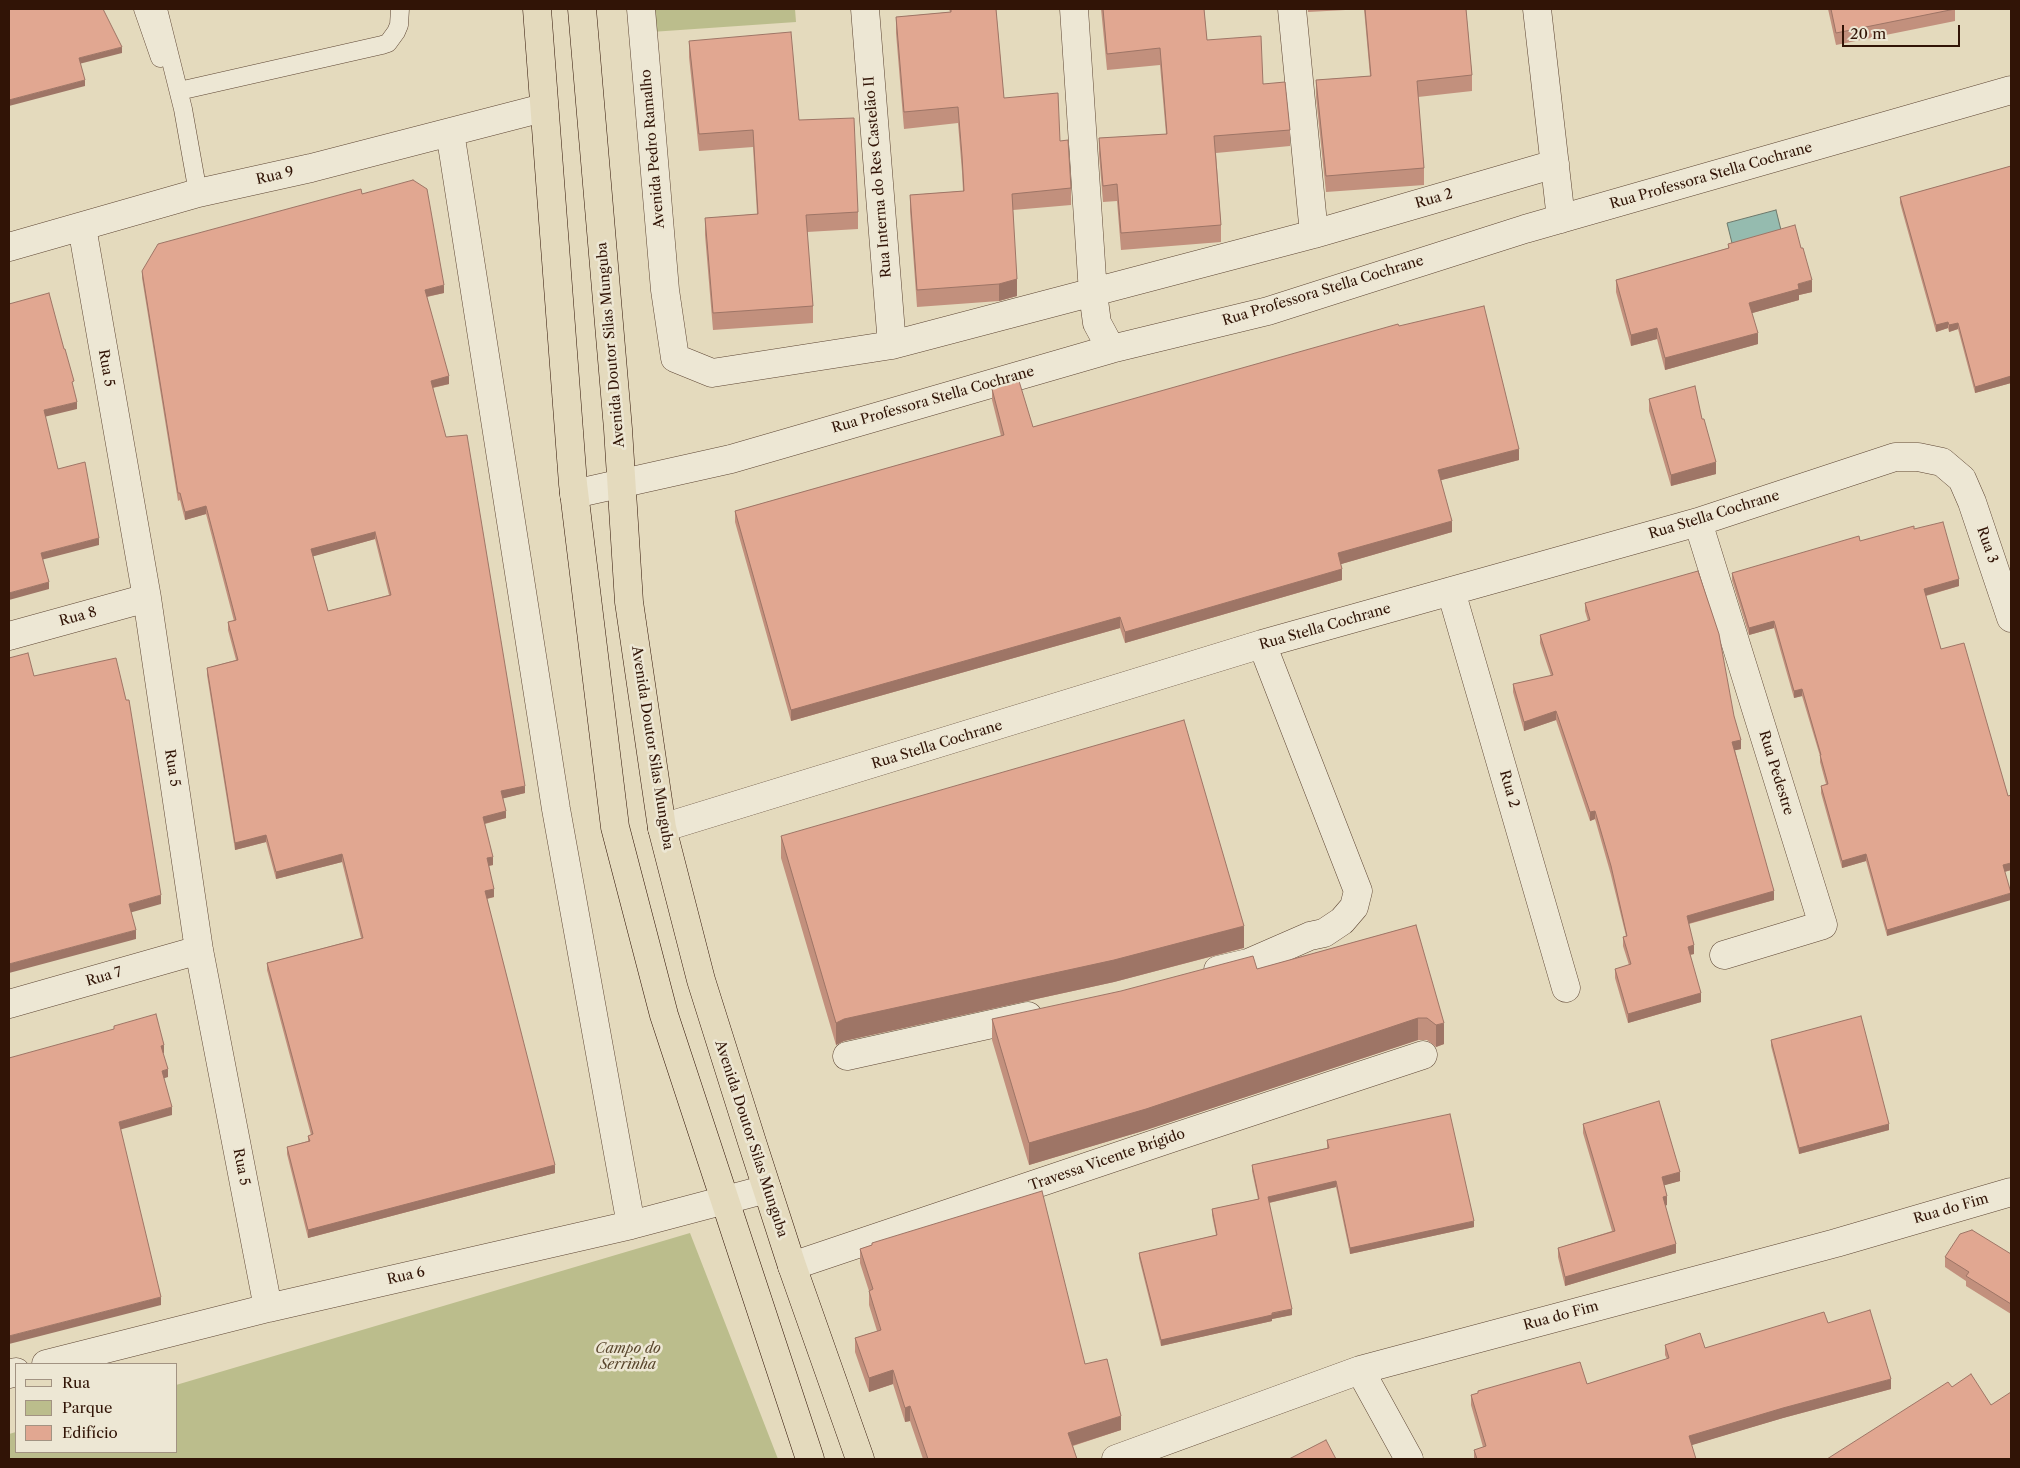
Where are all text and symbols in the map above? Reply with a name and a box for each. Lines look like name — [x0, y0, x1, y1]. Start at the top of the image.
scale bar — [1845, 15, 1962, 47]
text: 20 m — [1850, 24, 1886, 43]
street label: Avenida Pedro Ramalho — [638, 69, 668, 229]
street label: Rua Interna do Res Castelão II — [861, 75, 895, 279]
street label: Rua Professora Stella Cochrane — [1608, 139, 1814, 213]
street label: Rua 9 — [255, 164, 295, 188]
street label: Rua 2 — [1413, 186, 1455, 212]
street label: Avenida Doutor Silas Munguba — [594, 242, 628, 448]
street label: Rua Professora Stella Cochrane — [1220, 252, 1426, 330]
street label: Rua 5 — [94, 348, 118, 388]
street label: Rua Professora Stella Cochrane — [830, 363, 1036, 437]
street label: Rua Stella Cochrane — [1647, 487, 1781, 543]
street label: Rua 3 — [1973, 524, 2001, 566]
street label: Rua Stella Cochrane — [1257, 600, 1393, 654]
street label: Rua 8 — [57, 604, 99, 630]
street label: Avenida Doutor Silas Munguba — [628, 645, 676, 851]
street label: Rua Stella Cochrane — [870, 717, 1004, 773]
street label: Rua Pedestre — [1755, 729, 1797, 817]
street label: Rua 5 — [161, 748, 183, 788]
street label: Rua 2 — [1496, 768, 1522, 810]
street label: Rua 7 — [84, 964, 124, 990]
street label: Avenida Doutor Silas Munguba — [711, 1038, 791, 1240]
street label: Travessa Vicente Brígido — [1027, 1125, 1187, 1195]
street label: Rua 5 — [229, 1147, 253, 1187]
street label: Rua do Fim — [1912, 1190, 1990, 1228]
street label: Rua 6 — [386, 1264, 426, 1288]
street label: Rua do Fim — [1522, 1298, 1600, 1334]
park label: Campo do Serrinha — [595, 1341, 661, 1374]
legend — [15, 1363, 178, 1453]
text: Rua — [62, 1373, 90, 1392]
text: Parque — [62, 1398, 112, 1417]
text: Edifício — [62, 1423, 118, 1442]

